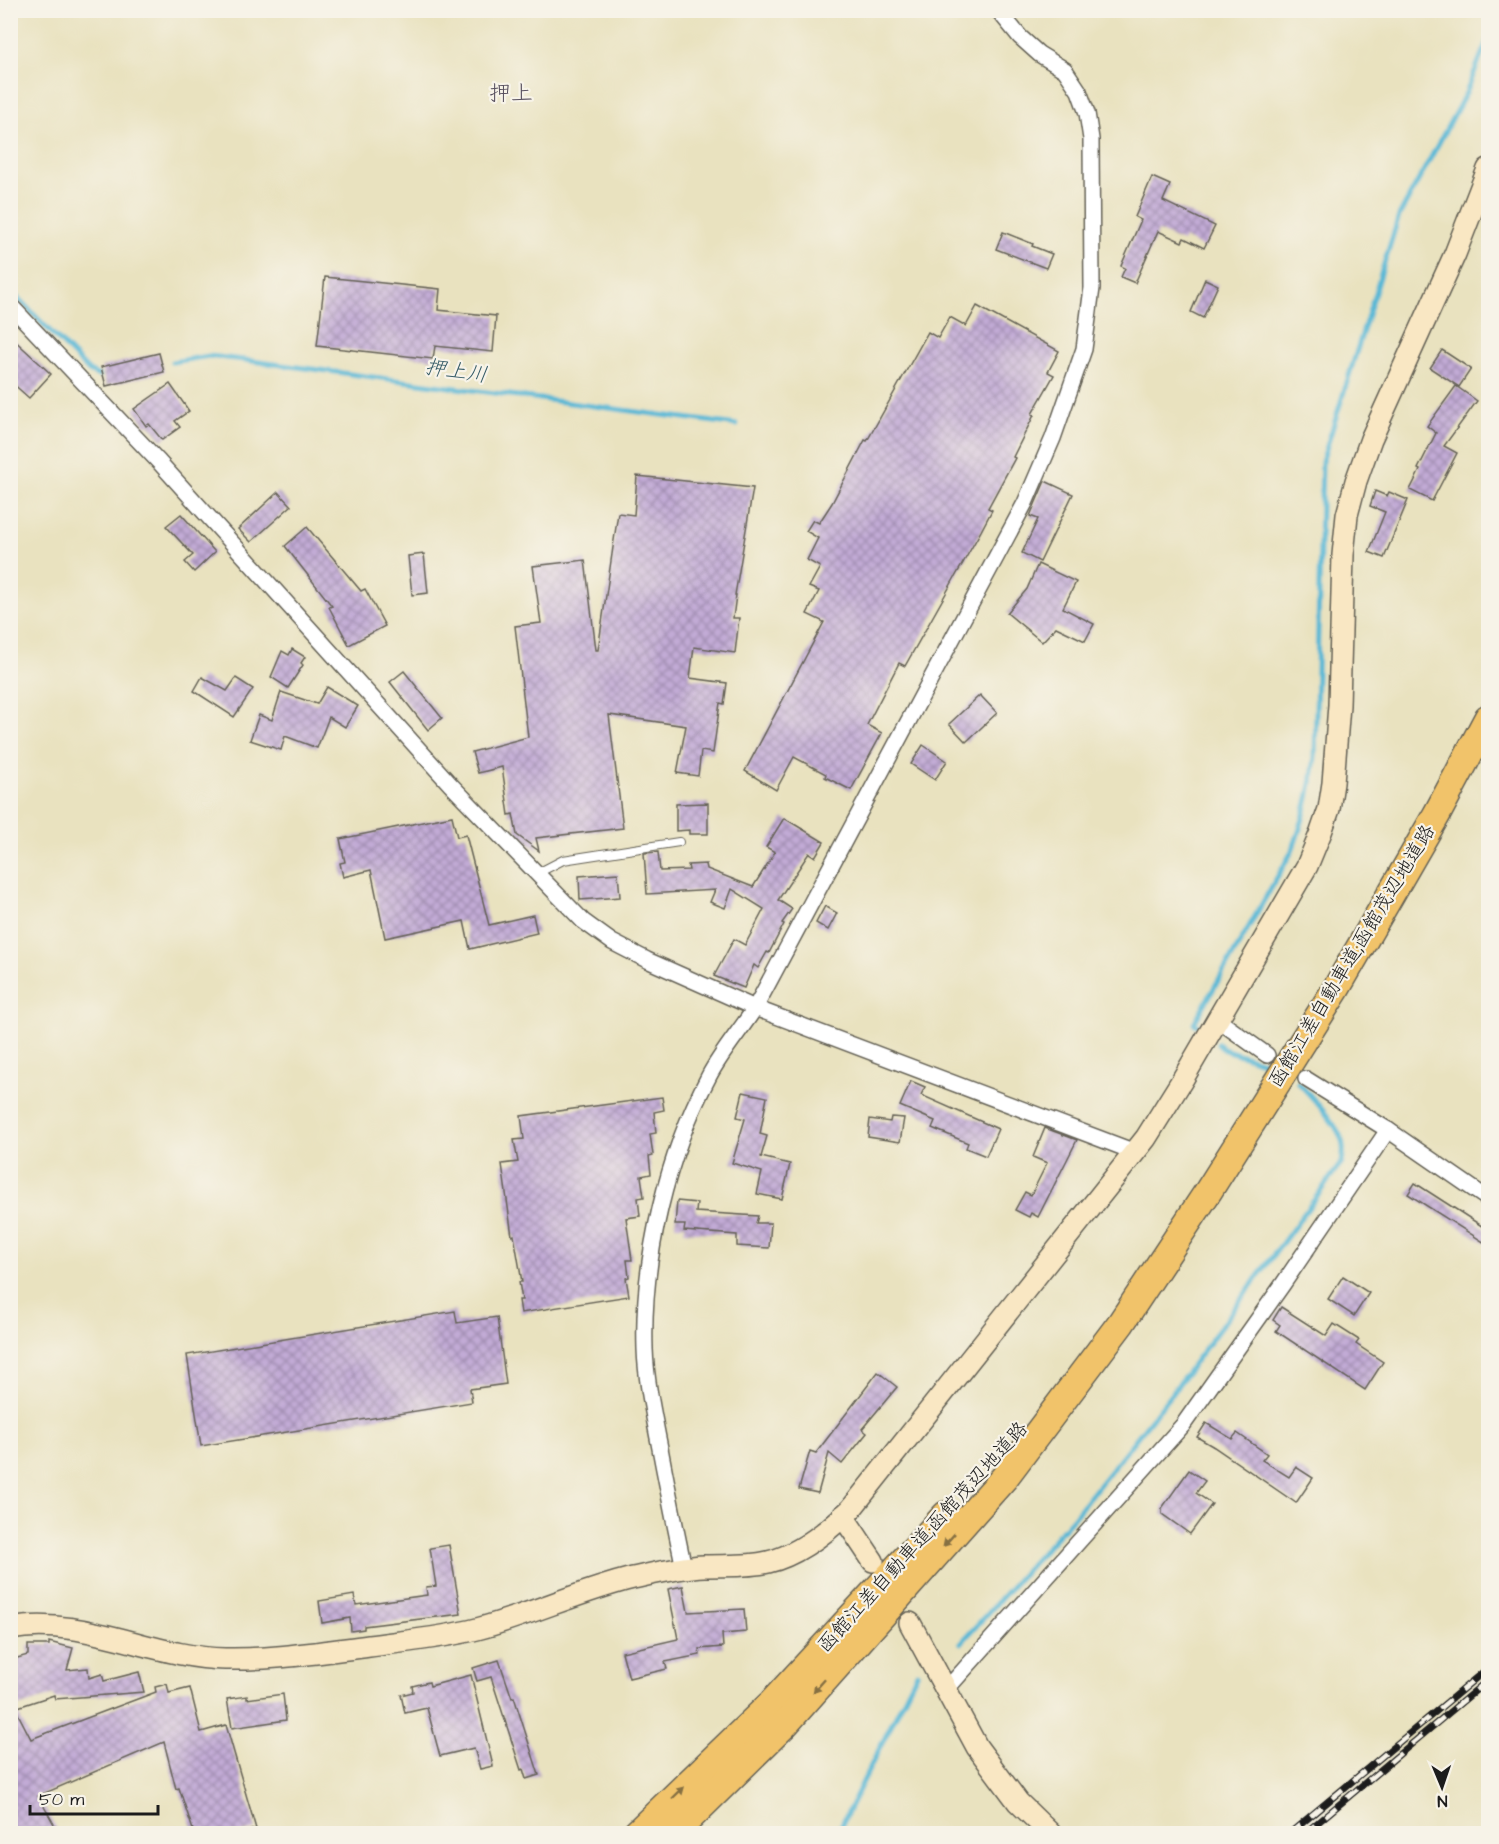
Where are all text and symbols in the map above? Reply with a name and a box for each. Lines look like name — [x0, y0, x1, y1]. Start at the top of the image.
district label: 押上 — [489, 78, 533, 109]
water label: 押上川 — [423, 352, 489, 390]
street label: 函館江差自動車道;函館茂辺地道路 — [1262, 819, 1442, 1093]
street label: 函館江差自動車道;函館茂辺地道路 — [811, 1415, 1035, 1659]
one-way arrow — [943, 1532, 956, 1547]
one-way arrow — [813, 1678, 826, 1693]
north arrow — [1412, 1757, 1472, 1817]
scale bar — [30, 1778, 158, 1816]
text: 50 m — [39, 1787, 84, 1812]
one-way arrow — [671, 1787, 685, 1801]
text: N — [1437, 1790, 1448, 1812]

